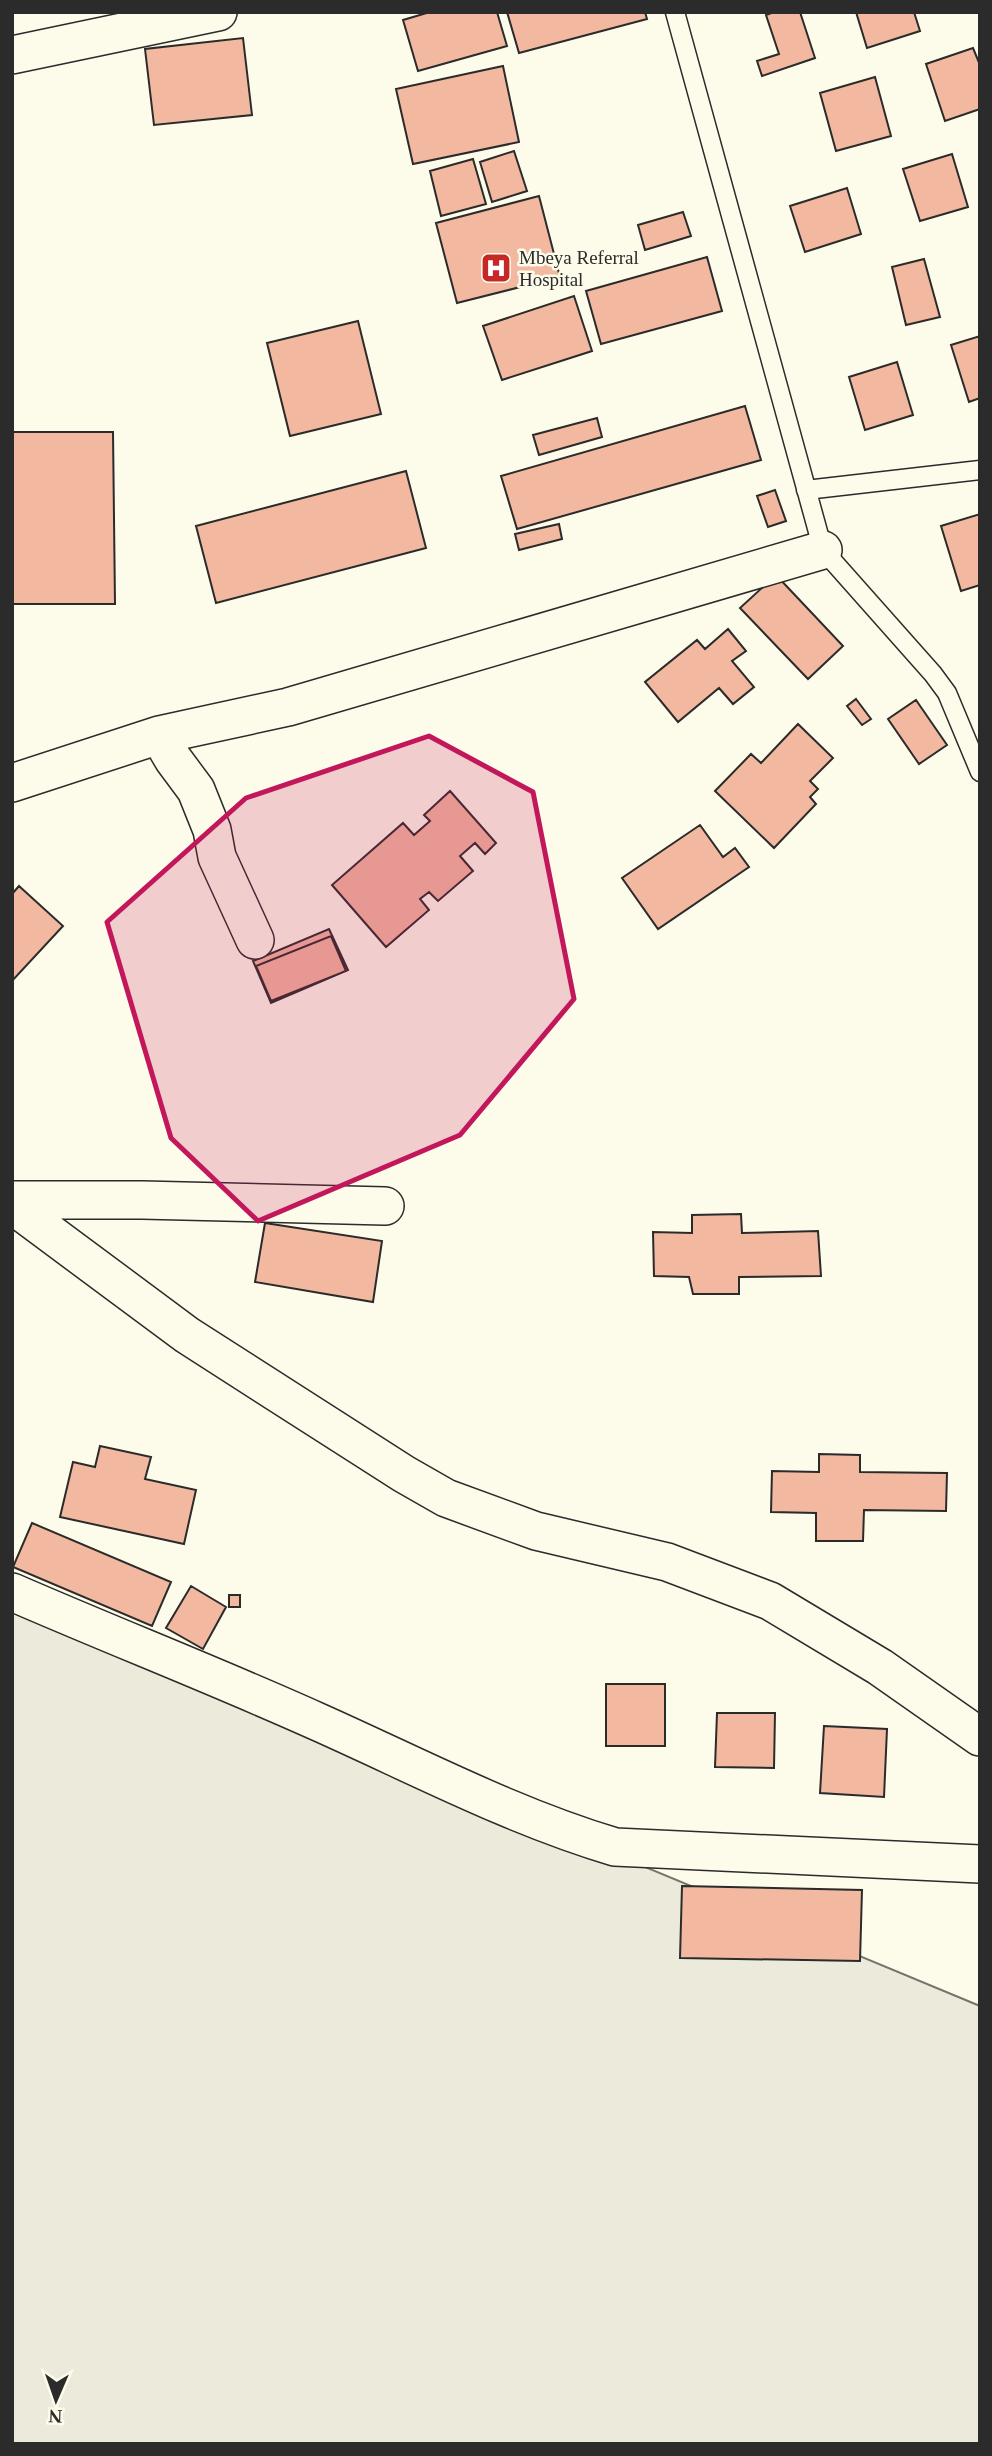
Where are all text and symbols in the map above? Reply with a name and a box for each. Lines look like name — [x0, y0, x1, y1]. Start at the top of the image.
place label: Mbeya Referral Hospital — [519, 247, 639, 290]
hospital icon: Mbeya Referral Hospital — [479, 251, 513, 285]
north arrow — [21, 2365, 91, 2435]
text: N — [48, 2406, 63, 2427]

